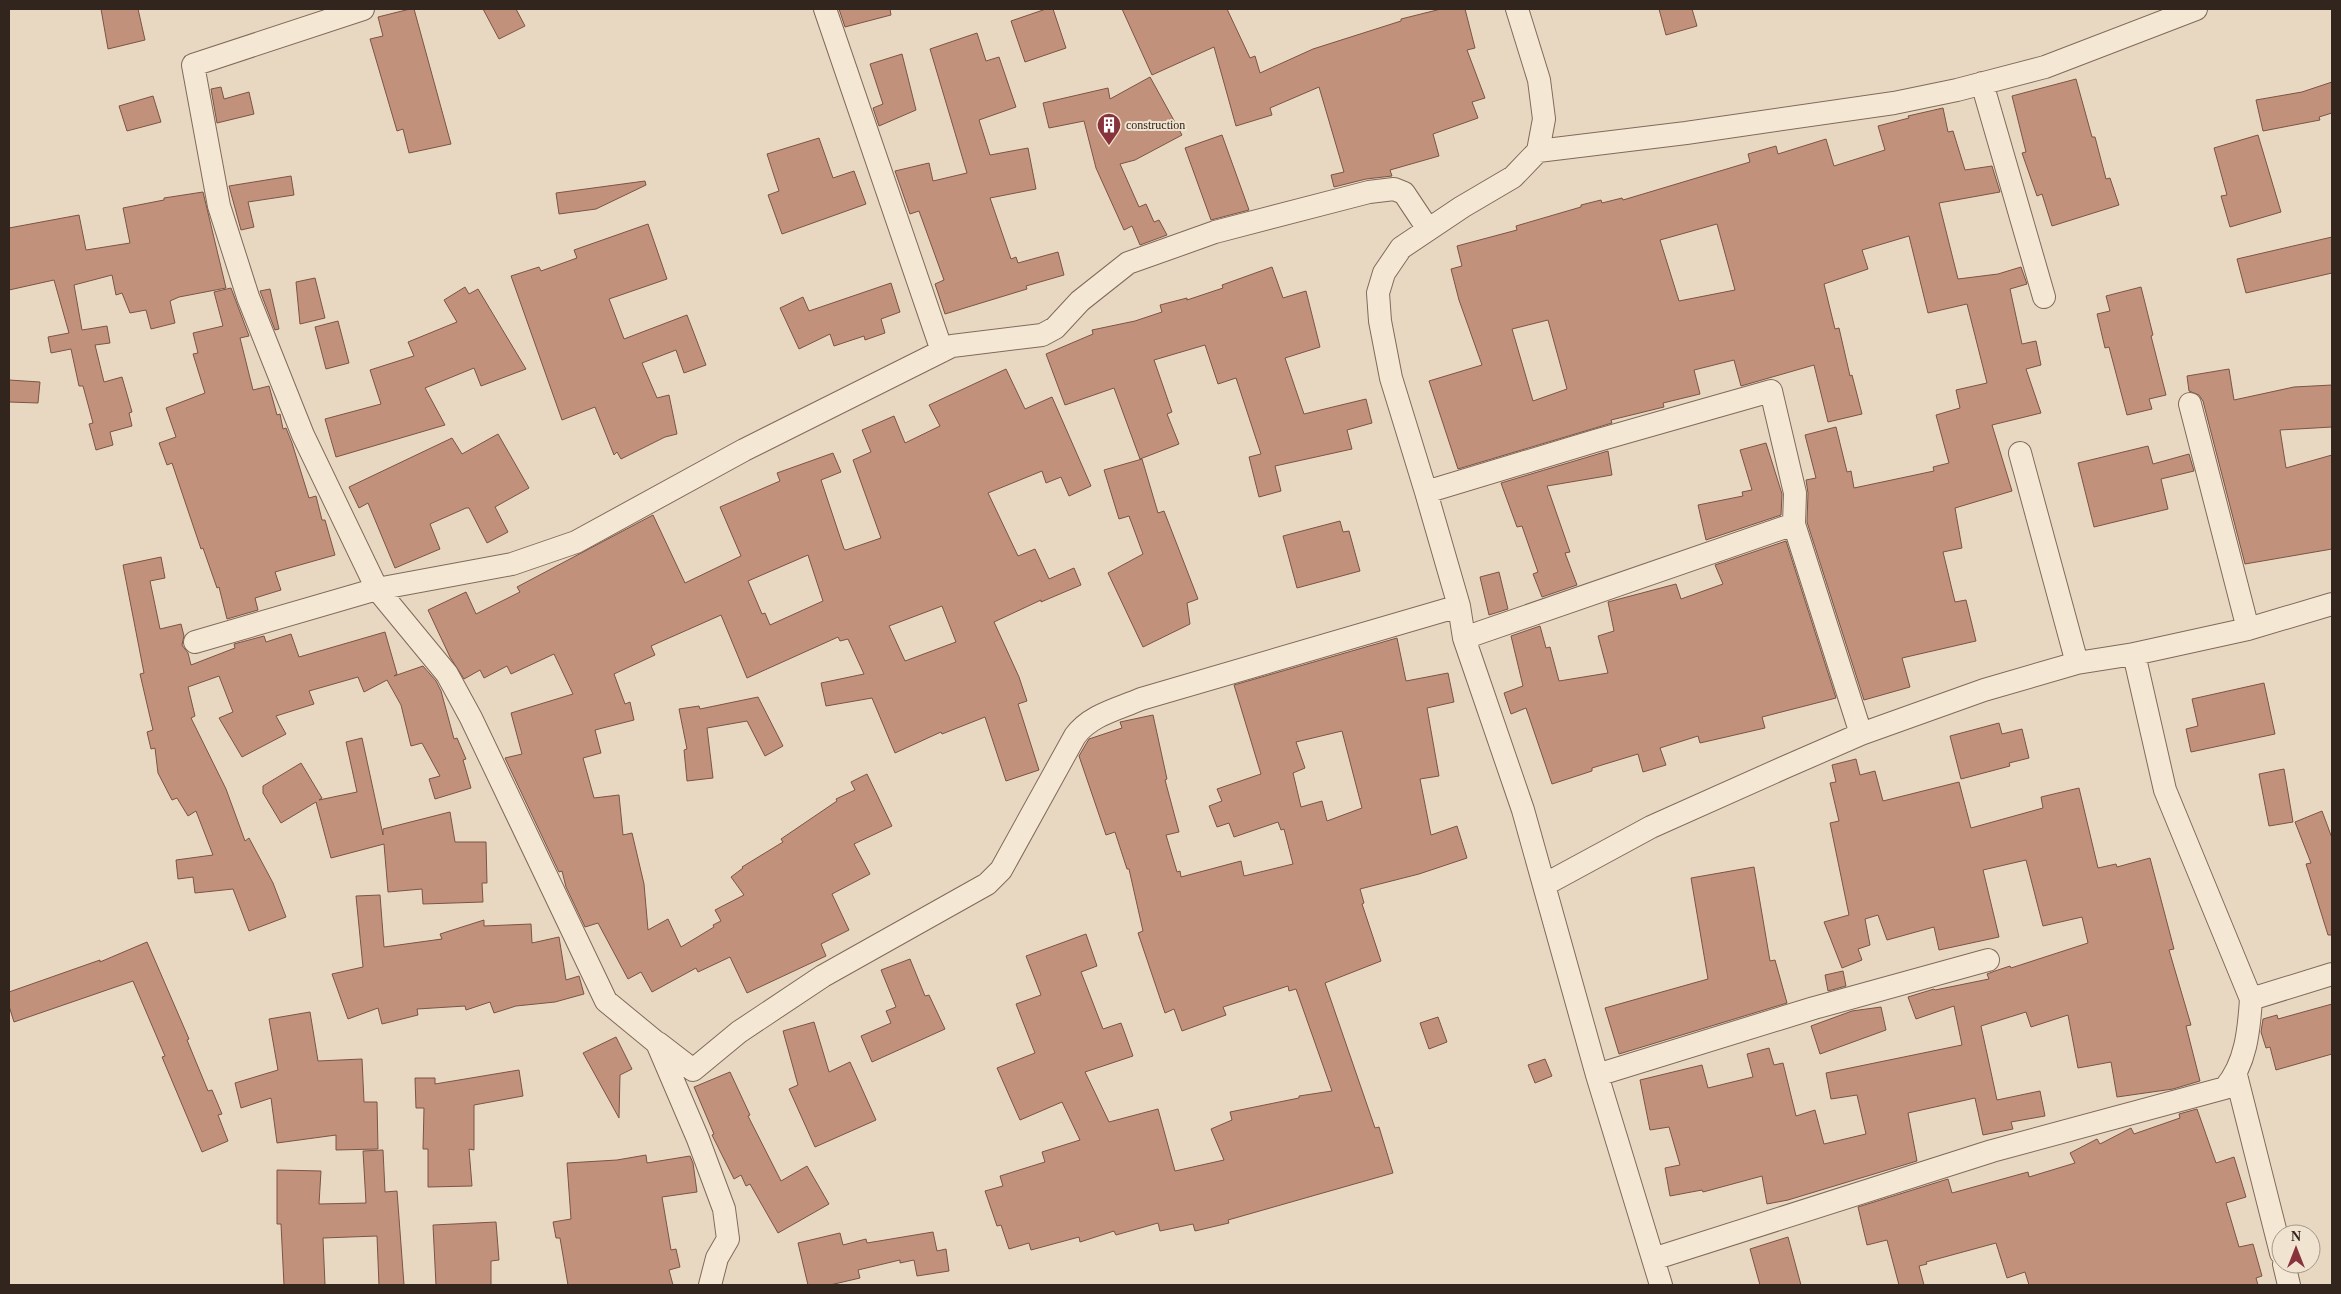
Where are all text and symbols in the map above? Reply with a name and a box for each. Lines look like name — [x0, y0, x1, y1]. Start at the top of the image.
building icon: construction — [1096, 112, 1122, 146]
place label: construction — [1126, 118, 1185, 132]
north arrow — [2271, 1224, 2321, 1274]
text: N — [2291, 1229, 2301, 1244]

